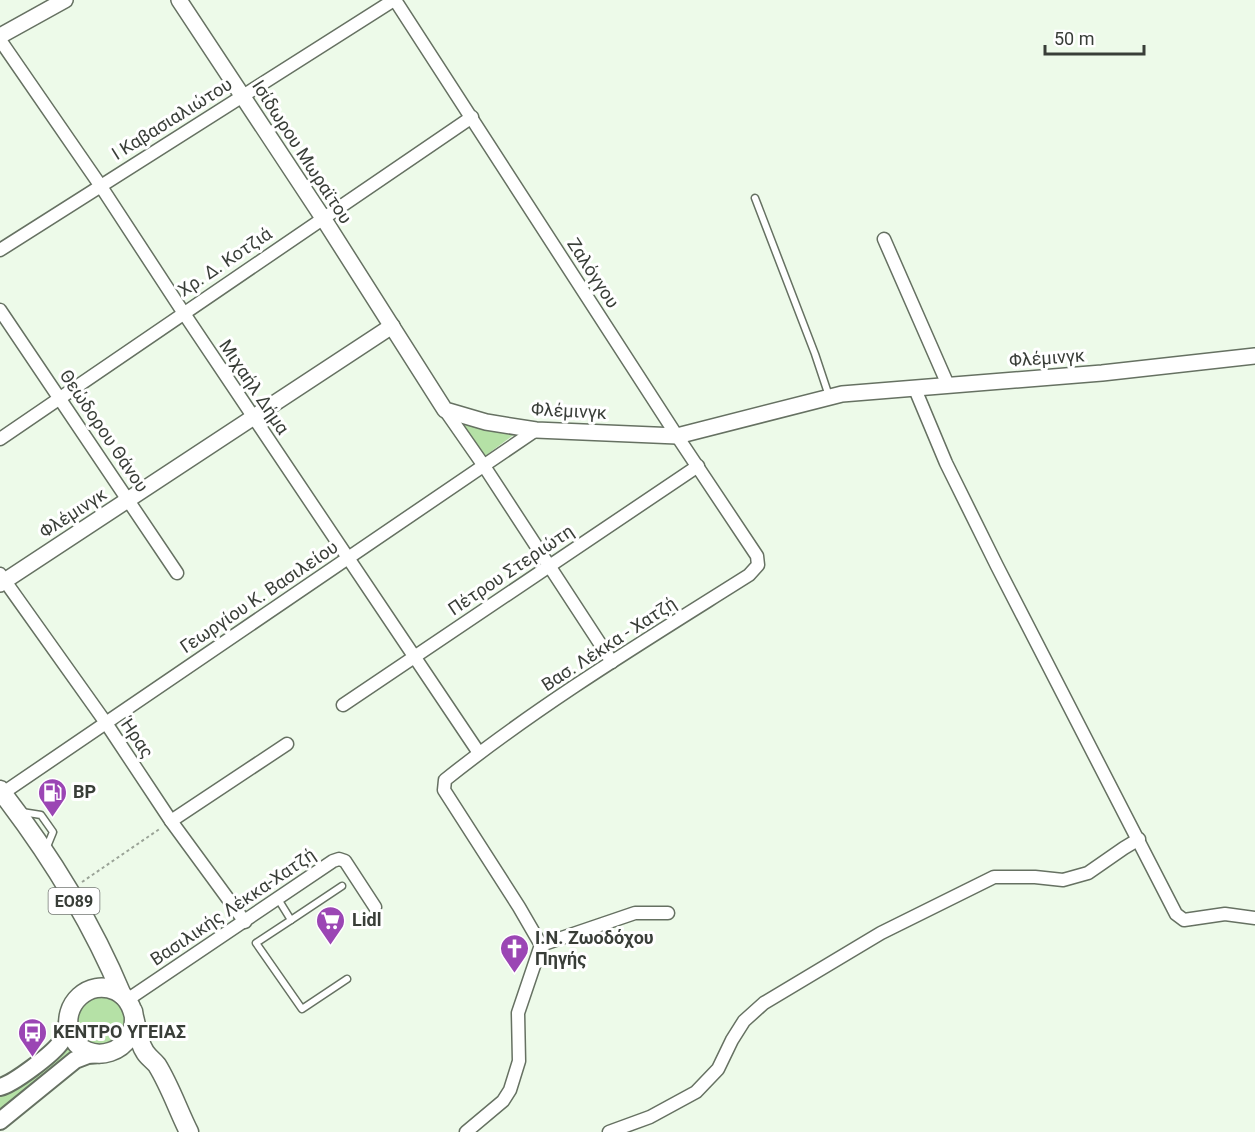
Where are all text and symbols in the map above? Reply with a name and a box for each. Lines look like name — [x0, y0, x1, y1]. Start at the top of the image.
scale bar — [1045, 18, 1144, 56]
text: 50 m — [1054, 28, 1094, 49]
street label: Ι Καβασιαλιώτου — [108, 73, 236, 164]
street label: Ισίδωρου Μωραϊτου — [248, 76, 357, 227]
street label: Χρ. Δ. Κοτζιά — [174, 222, 276, 301]
street label: Ζαλόγγου — [563, 234, 624, 312]
street label: Μιχαήλ Δήμα — [215, 335, 294, 439]
street label: Φλέμινγκ — [1008, 344, 1086, 371]
street label: Θεώδορου Θάνου — [56, 366, 153, 496]
street label: Φλέμινγκ — [531, 398, 607, 423]
street label: Φλέμινγκ — [35, 483, 110, 542]
street label: Πέτρου Στεριώτη — [444, 520, 577, 619]
street label: Γεωργίου Κ. Βασιλείου — [176, 536, 342, 657]
street label: Βασ. Λέκκα - Χατζή — [537, 592, 680, 695]
street label: Ήρας — [116, 713, 158, 762]
fuel station icon: BP — [36, 776, 68, 818]
place label: BP — [73, 781, 96, 802]
street label: Βασιλικής Λέκκα-Χατζή — [146, 844, 319, 970]
road number: ΕΟ89 — [48, 888, 100, 914]
supermarket icon: Lidl — [315, 904, 347, 946]
place label: Lidl — [352, 909, 381, 930]
place label: Ι.Ν. Ζωοδόχου Πηγής — [535, 927, 654, 969]
church icon: Ι.Ν. Ζωοδόχου Πηγής — [498, 932, 530, 974]
bus stop icon: ΚΕΝΤΡΟ ΥΓΕΙΑΣ — [16, 1016, 48, 1058]
place label: ΚΕΝΤΡΟ ΥΓΕΙΑΣ — [53, 1021, 186, 1042]

